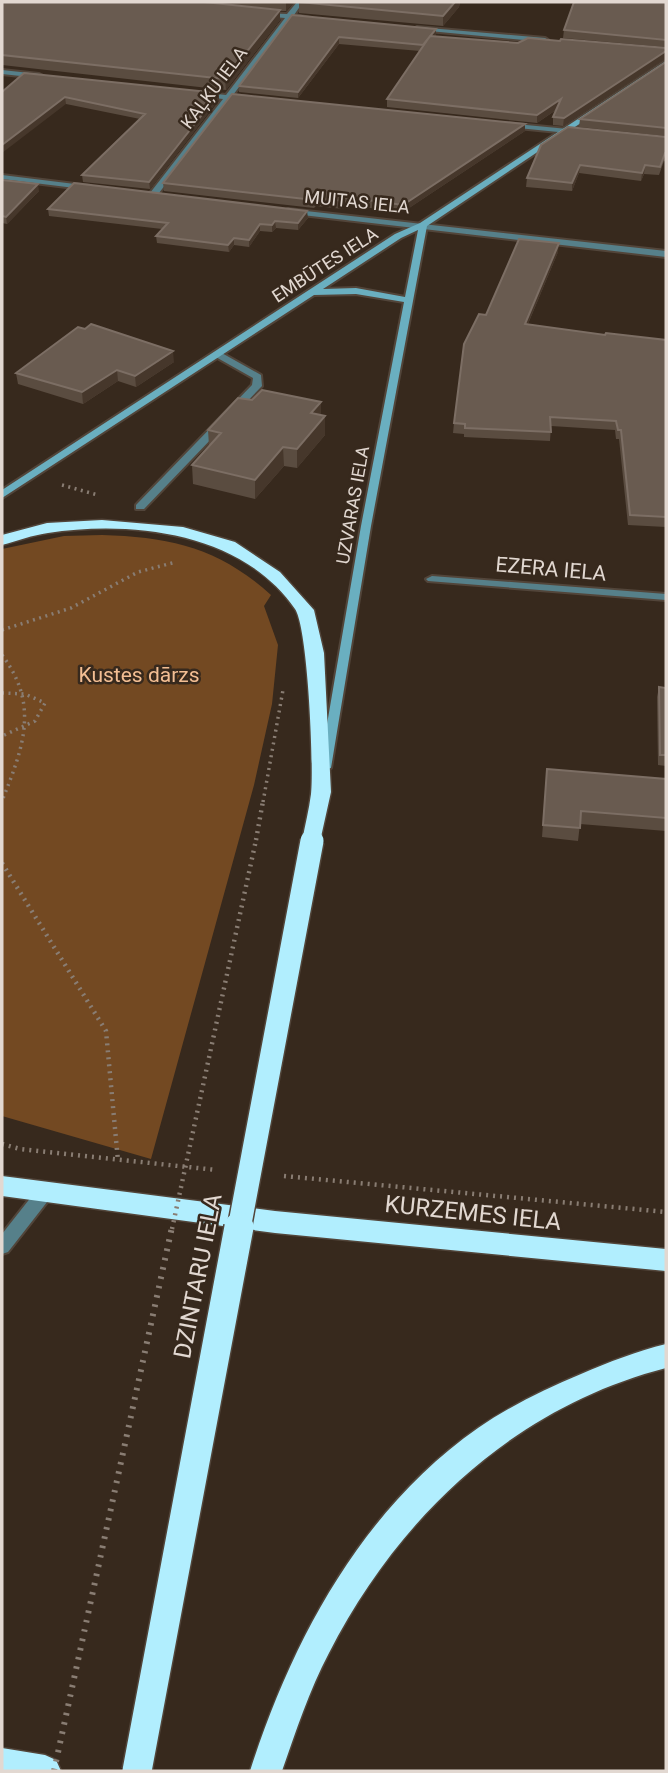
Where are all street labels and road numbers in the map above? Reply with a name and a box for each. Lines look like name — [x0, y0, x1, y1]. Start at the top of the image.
street label: KAĻĶU IELA — [176, 42, 252, 133]
street label: MUITAS IELA — [303, 186, 411, 217]
street label: EMBŪTES IELA — [268, 222, 382, 307]
street label: UZVARAS IELA — [332, 444, 373, 566]
street label: EZERA IELA — [495, 552, 608, 586]
street label: KURZEMES IELA — [383, 1190, 563, 1236]
street label: DZINTARU IELA — [168, 1191, 228, 1361]

